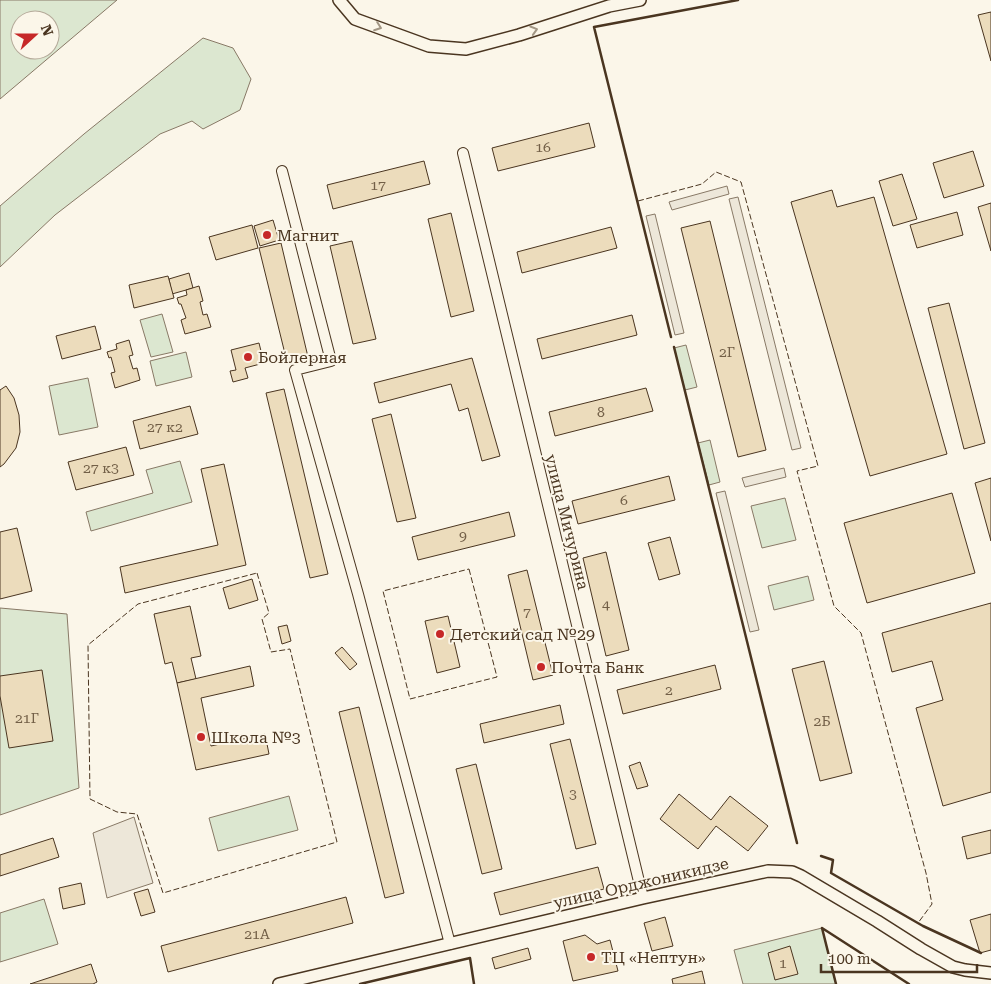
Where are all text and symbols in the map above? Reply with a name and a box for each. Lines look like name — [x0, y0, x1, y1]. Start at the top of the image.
north arrow — [10, 10, 60, 60]
one-way arrow — [373, 21, 382, 31]
text: N — [38, 22, 57, 38]
one-way arrow — [530, 25, 538, 35]
house number: 16 — [535, 139, 551, 155]
house number: 17 — [370, 177, 386, 193]
place label: Магнит — [277, 226, 339, 245]
marker: Магнит — [261, 229, 273, 241]
house number: 2Г — [719, 344, 735, 360]
place label: Бойлерная — [258, 348, 347, 367]
marker: Бойлерная — [242, 351, 254, 363]
house number: 8 — [597, 404, 605, 420]
house number: 27 к2 — [147, 419, 183, 435]
street label: улица Мичурина — [541, 452, 593, 592]
house number: 27 к3 — [83, 460, 119, 476]
house number: 6 — [620, 492, 628, 508]
house number: 9 — [459, 528, 467, 544]
house number: 4 — [602, 596, 610, 612]
house number: 7 — [523, 604, 531, 620]
place label: Детский сад №29 — [450, 625, 595, 644]
marker: Детский сад №29 — [434, 628, 446, 640]
place label: Почта Банк — [551, 658, 644, 677]
marker: Почта Банк — [535, 661, 547, 673]
house number: 2 — [665, 682, 673, 698]
house number: 21Г — [15, 710, 39, 726]
house number: 2Б — [814, 713, 830, 729]
place label: Школа №3 — [211, 728, 301, 747]
marker: Школа №3 — [195, 731, 207, 743]
house number: 3 — [569, 786, 577, 802]
street label: улица Орджоникидзе — [552, 854, 731, 912]
house number: 21А — [244, 926, 270, 942]
scale bar — [821, 942, 977, 974]
place label: ТЦ «Нептун» — [601, 948, 706, 967]
text: 100 m — [828, 950, 871, 968]
marker: ТЦ «Нептун» — [585, 951, 597, 963]
house number: 1 — [779, 955, 787, 971]

